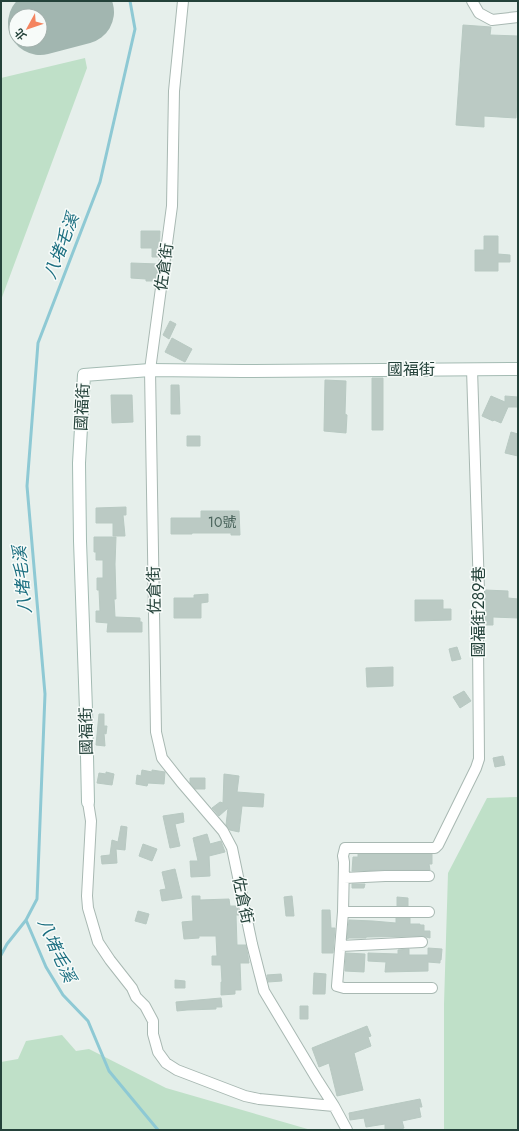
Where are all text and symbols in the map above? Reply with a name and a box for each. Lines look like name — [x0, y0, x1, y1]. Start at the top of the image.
north arrow — [8, 8, 48, 48]
text: 北 — [11, 25, 30, 44]
water label: 八堵毛溪 — [38, 208, 85, 282]
street label: 佐倉街 — [149, 242, 179, 292]
street label: 國福街 — [387, 358, 435, 381]
street label: 國福街 — [69, 382, 95, 432]
house number: 10號 — [208, 512, 236, 532]
water label: 八堵毛溪 — [7, 543, 37, 615]
street label: 佐倉街 — [142, 566, 166, 614]
street label: 國福街289巷 — [467, 566, 490, 658]
street label: 國福街 — [74, 707, 98, 755]
street label: 佐倉街 — [227, 874, 259, 926]
water label: 八堵毛溪 — [32, 914, 83, 988]

